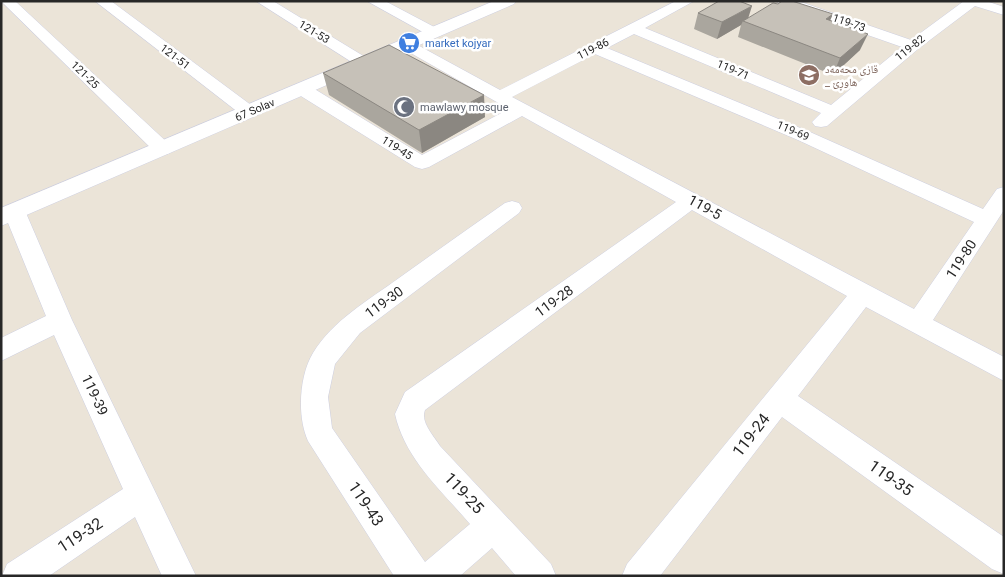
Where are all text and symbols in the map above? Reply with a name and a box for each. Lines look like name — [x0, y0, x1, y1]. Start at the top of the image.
street label: 119-73 — [831, 11, 867, 35]
street label: 121-53 — [296, 18, 332, 46]
supermarket icon: market kojyar — [397, 31, 421, 55]
street label: 119-82 — [893, 32, 927, 64]
street label: 119-86 — [575, 36, 611, 62]
place label: market kojyar — [425, 37, 492, 50]
street label: 121-51 — [158, 42, 192, 72]
street label: 119-71 — [715, 57, 751, 83]
street label: 121-25 — [68, 59, 102, 91]
school or university icon: قازی محەمەد _ هاوڕێ — [797, 63, 821, 87]
place label: قازی محەمەد _ هاوڕێ — [825, 63, 878, 91]
mosque icon: mawlawy mosque — [392, 95, 416, 119]
street label: 67 Solav — [233, 96, 277, 124]
place label: mawlawy mosque — [420, 101, 509, 114]
street label: 119-69 — [775, 118, 811, 144]
street label: 119-45 — [379, 133, 415, 163]
street label: 119-5 — [686, 191, 724, 223]
street label: 119-80 — [943, 236, 980, 281]
street label: 119-28 — [532, 282, 576, 320]
street label: 119-30 — [362, 283, 406, 321]
street label: 119-39 — [79, 372, 111, 418]
street label: 119-24 — [728, 410, 774, 460]
street label: 119-35 — [865, 456, 917, 500]
street label: 119-25 — [440, 468, 488, 518]
street label: 119-43 — [344, 478, 388, 530]
street label: 119-32 — [54, 514, 106, 556]

